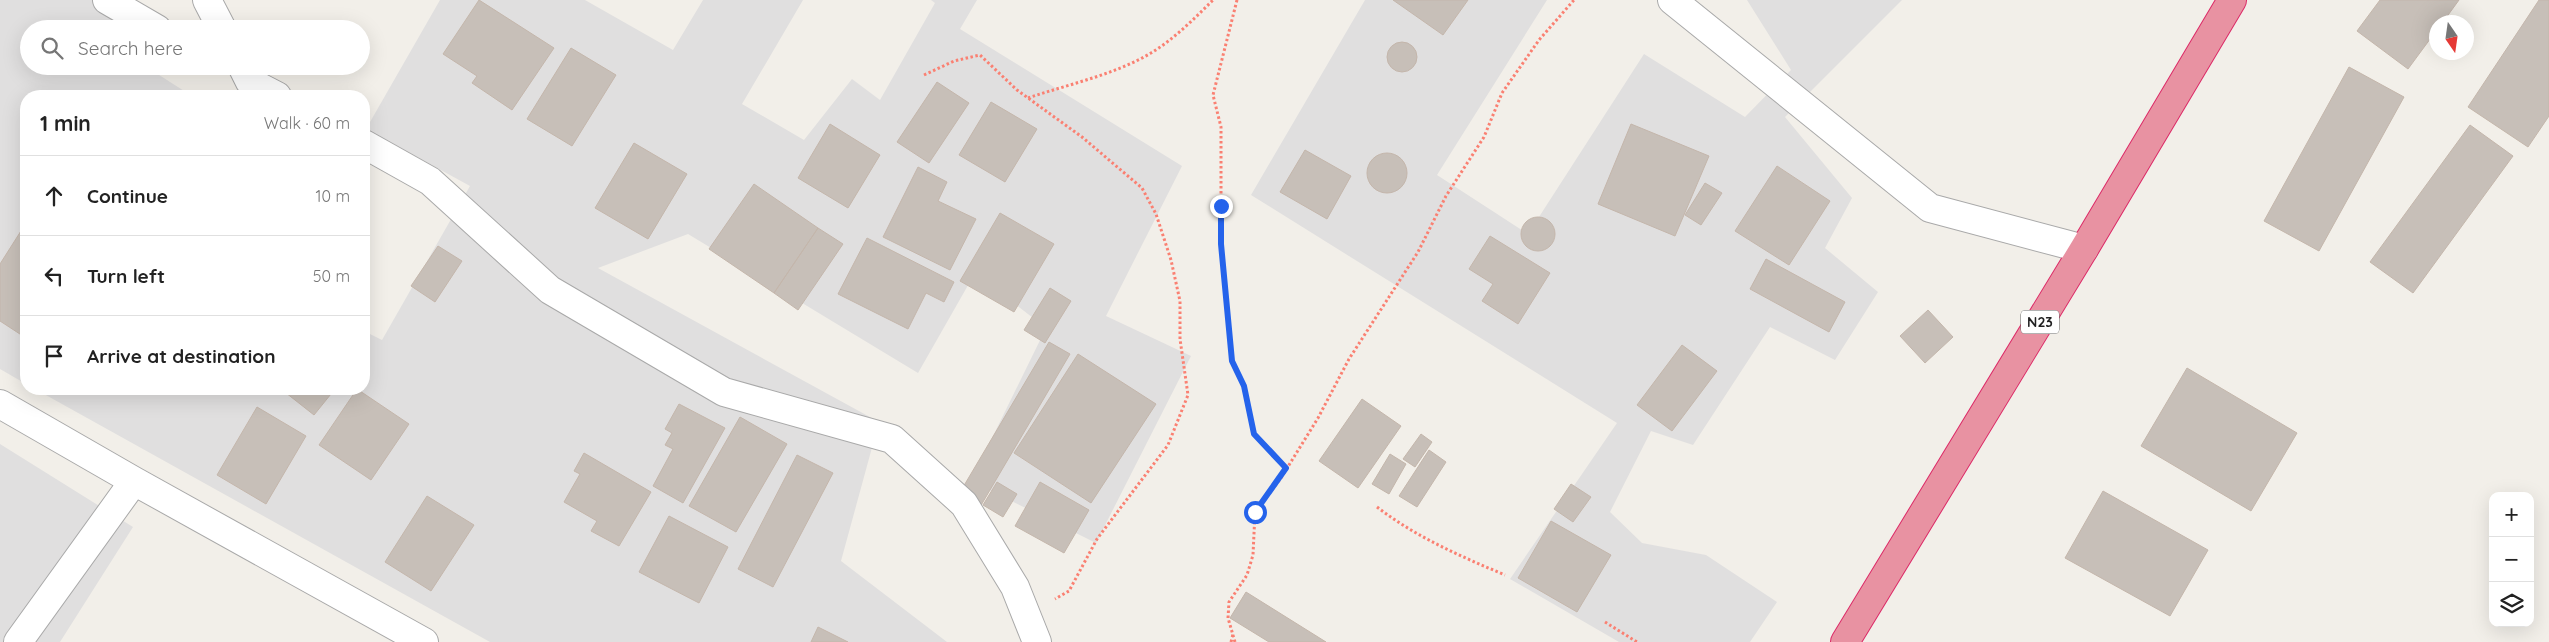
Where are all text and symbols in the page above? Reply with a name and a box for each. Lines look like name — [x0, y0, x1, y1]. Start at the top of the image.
north arrow — [2429, 15, 2474, 60]
search box — [20, 20, 370, 75]
icon: search — [38, 34, 66, 62]
text: Search here — [78, 36, 183, 60]
text: 1 min — [40, 110, 91, 136]
text: Walk · 60 m — [264, 113, 350, 133]
icon: ahead — [40, 182, 68, 210]
text: Continue — [87, 184, 168, 208]
text: 10 m — [316, 186, 350, 206]
route end — [1210, 195, 1233, 218]
icon: left — [40, 262, 68, 290]
text: Turn left — [87, 264, 165, 288]
text: 50 m — [313, 266, 350, 286]
road number: N23 — [2021, 311, 2059, 334]
icon: arrive — [40, 342, 68, 370]
text: Arrive at destination — [87, 344, 276, 368]
map controls — [2489, 492, 2534, 627]
button: + — [2489, 492, 2534, 537]
route start — [1244, 501, 1267, 524]
button: − — [2489, 537, 2534, 582]
button: layers — [2489, 582, 2534, 627]

